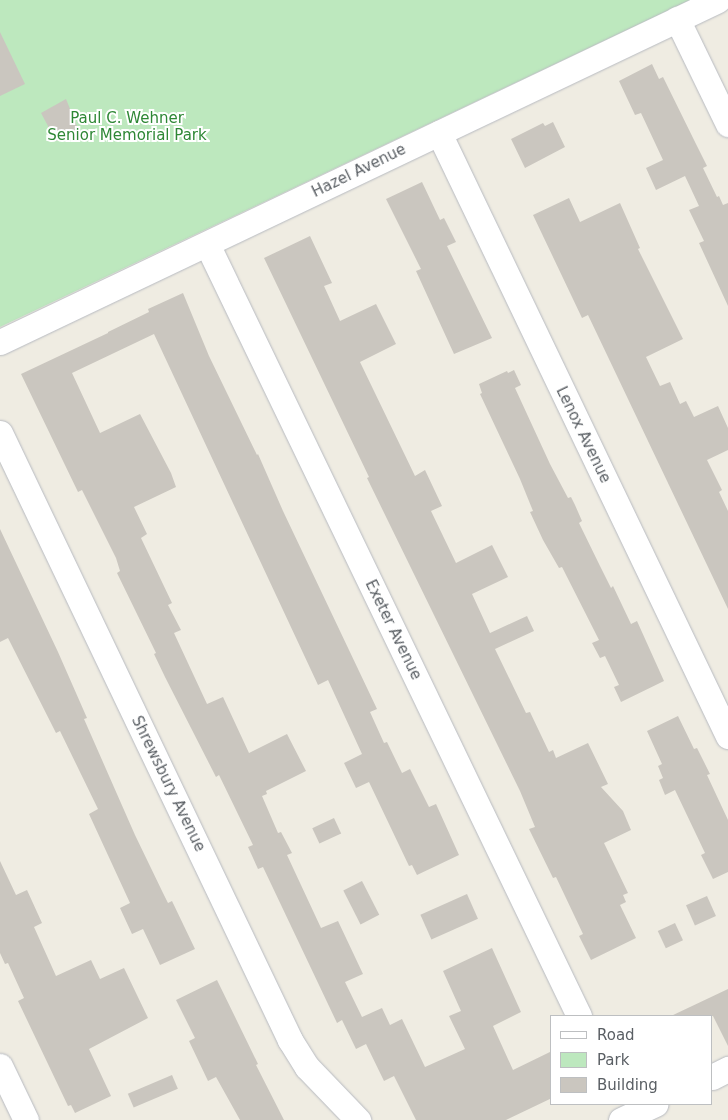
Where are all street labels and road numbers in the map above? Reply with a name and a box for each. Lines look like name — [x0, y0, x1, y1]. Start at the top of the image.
street label: Hazel Avenue — [309, 141, 409, 201]
street label: Lenox Avenue — [552, 384, 614, 486]
street label: Exeter Avenue — [361, 577, 425, 683]
street label: Shrewsbury Avenue — [127, 713, 209, 855]

